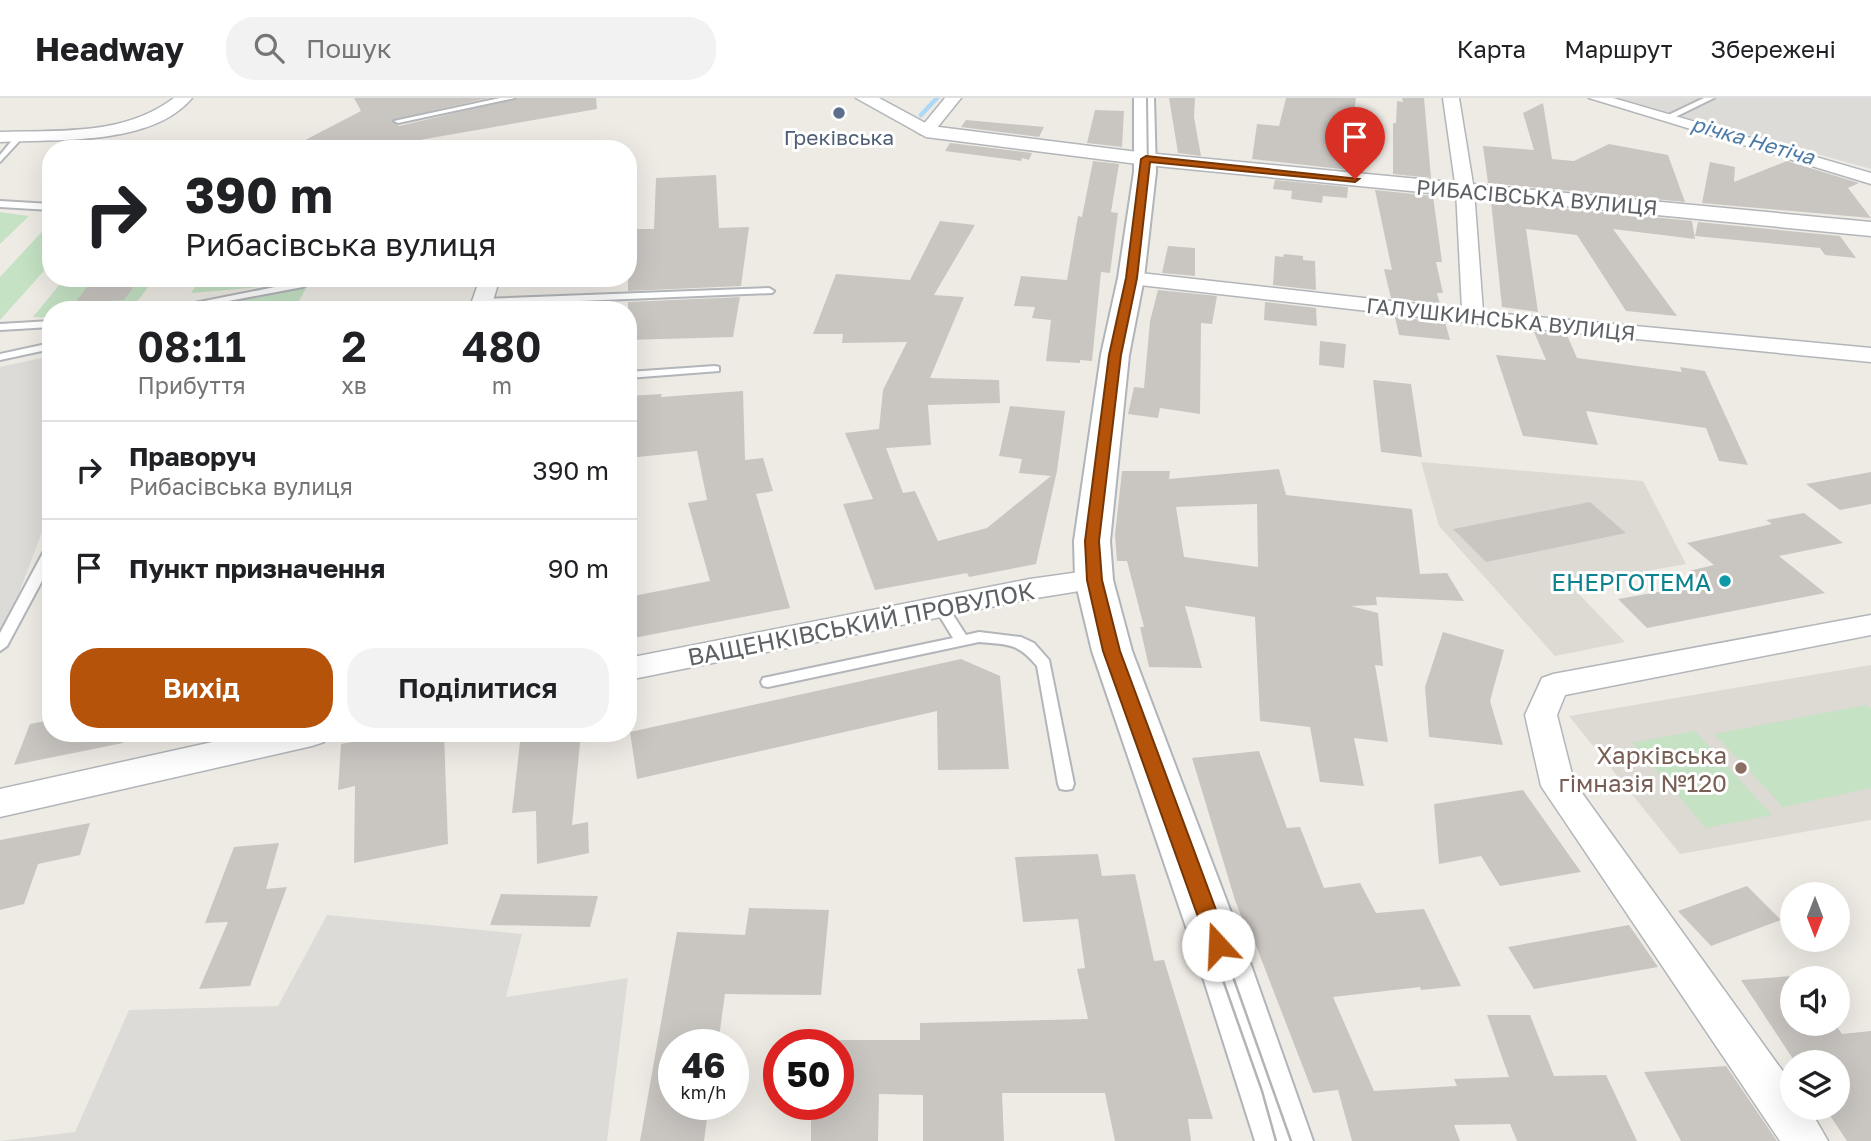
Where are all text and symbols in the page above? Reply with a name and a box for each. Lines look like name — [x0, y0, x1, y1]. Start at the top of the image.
search box — [226, 17, 716, 80]
text: Headway — [35, 29, 184, 68]
icon: search — [250, 29, 288, 67]
text: Пошук — [306, 33, 392, 64]
text: Карта — [1457, 34, 1526, 63]
text: Маршрут — [1564, 34, 1673, 63]
text: Збережені — [1711, 34, 1836, 63]
marker: Греківська — [831, 105, 847, 121]
pin — [1325, 107, 1385, 179]
water label: річка Нетіча — [1689, 110, 1818, 170]
icon: arrive — [1336, 118, 1374, 156]
place label: Греківська — [784, 124, 894, 150]
text: 390 m — [185, 165, 333, 224]
icon: right — [70, 168, 161, 259]
street label: РИБАСІВСЬКА ВУЛИЦЯ — [1415, 174, 1659, 220]
text: Рибасівська вулиця — [185, 225, 496, 263]
street label: ГАЛУШКИНСЬКА ВУЛИЦЯ — [1365, 292, 1637, 346]
text: 08:11 — [137, 321, 246, 371]
text: 2 — [341, 321, 367, 371]
text: 480 — [462, 321, 542, 371]
text: Прибуття — [138, 371, 246, 399]
text: хв — [341, 371, 367, 399]
text: m — [492, 371, 512, 399]
text: Праворуч — [129, 441, 257, 472]
icon: right — [70, 451, 108, 489]
text: 390 m — [532, 455, 609, 486]
text: Рибасівська вулиця — [129, 472, 353, 500]
icon: arrive — [70, 549, 108, 587]
text: Пункт призначення — [129, 553, 385, 584]
text: 90 m — [548, 553, 609, 584]
place label: ЕНЕРГОТЕМА — [1551, 567, 1711, 596]
marker: ЕНЕРГОТЕМА — [1717, 573, 1733, 589]
street label: ВАЩЕНКІВСЬКИЙ ПРОВУЛОК — [685, 575, 1037, 671]
button: Вихід — [70, 648, 333, 728]
button: Поділитися — [347, 648, 609, 728]
place label: Харківська гімназія №120 — [1559, 740, 1727, 797]
marker: Харківська гімназія №120 — [1733, 760, 1749, 776]
north arrow — [1780, 882, 1850, 952]
map controls — [1780, 882, 1850, 1120]
position arrow — [1181, 908, 1255, 982]
button: sound — [1780, 966, 1850, 1036]
speed limit sign: 50 — [763, 1029, 854, 1120]
text: 46 — [681, 1044, 726, 1086]
button: layers — [1780, 1050, 1850, 1120]
text: km/h — [681, 1081, 726, 1103]

